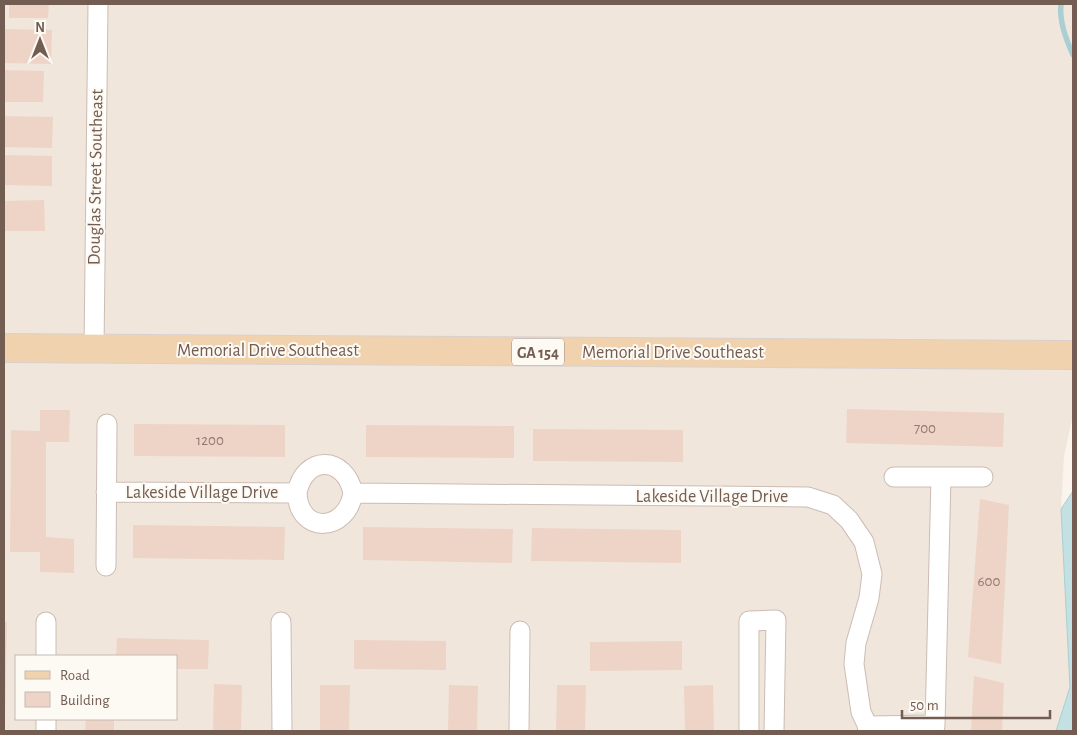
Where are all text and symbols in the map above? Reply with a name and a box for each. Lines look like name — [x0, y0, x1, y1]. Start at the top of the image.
north arrow — [15, 15, 65, 65]
text: N — [35, 21, 45, 35]
street label: Douglas Street Southeast — [85, 88, 107, 265]
road number: GA 154 — [512, 338, 564, 366]
street label: Memorial Drive Southeast — [177, 342, 359, 360]
street label: Memorial Drive Southeast — [582, 344, 764, 362]
house number: 700 — [914, 421, 936, 436]
house number: 1200 — [196, 433, 224, 448]
street label: Lakeside Village Drive — [126, 484, 278, 502]
street label: Lakeside Village Drive — [636, 488, 788, 506]
house number: 600 — [978, 574, 1001, 589]
legend — [15, 655, 178, 720]
text: Road — [60, 668, 90, 683]
scale bar — [902, 688, 1050, 720]
text: Building — [60, 693, 110, 708]
text: 50 m — [910, 698, 939, 713]

